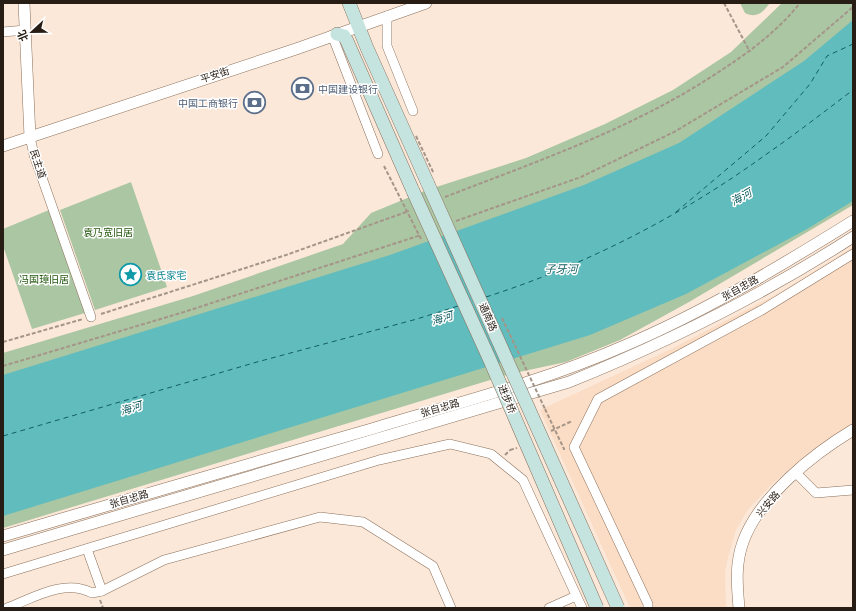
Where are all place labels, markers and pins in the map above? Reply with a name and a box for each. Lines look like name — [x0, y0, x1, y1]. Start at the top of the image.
bank icon: 中国建设银行 — [290, 76, 316, 102]
place label: 中国建设银行 — [318, 83, 378, 96]
bank icon: 中国工商银行 — [241, 90, 267, 116]
place label: 中国工商银行 — [178, 97, 238, 110]
place icon: 袁氏家宅 — [117, 262, 143, 288]
place label: 袁氏家宅 — [146, 269, 186, 282]

